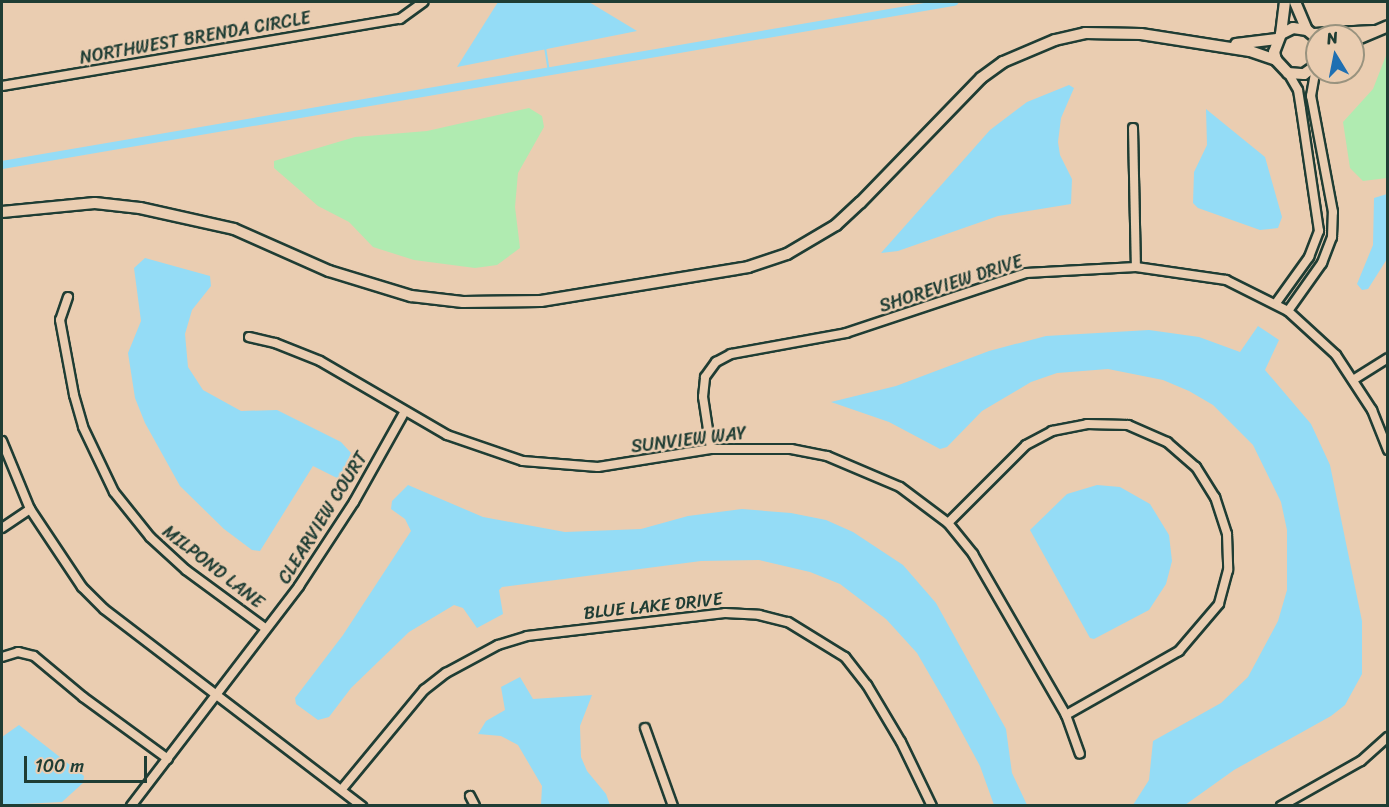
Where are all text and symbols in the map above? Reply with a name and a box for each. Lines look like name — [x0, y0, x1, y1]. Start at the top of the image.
street label: NORTHWEST BRENDA CIRCLE — [77, 7, 313, 69]
text: N — [1324, 23, 1340, 53]
north arrow — [1305, 24, 1365, 84]
street label: SHOREVIEW DRIVE — [876, 250, 1026, 318]
street label: SUNVIEW WAY — [631, 422, 747, 458]
street label: CLEARVIEW COURT — [274, 448, 372, 588]
street label: MILPOND LANE — [158, 521, 268, 613]
street label: BLUE LAKE DRIVE — [582, 588, 724, 624]
scale bar — [27, 744, 150, 782]
text: 100 m — [35, 750, 84, 782]

